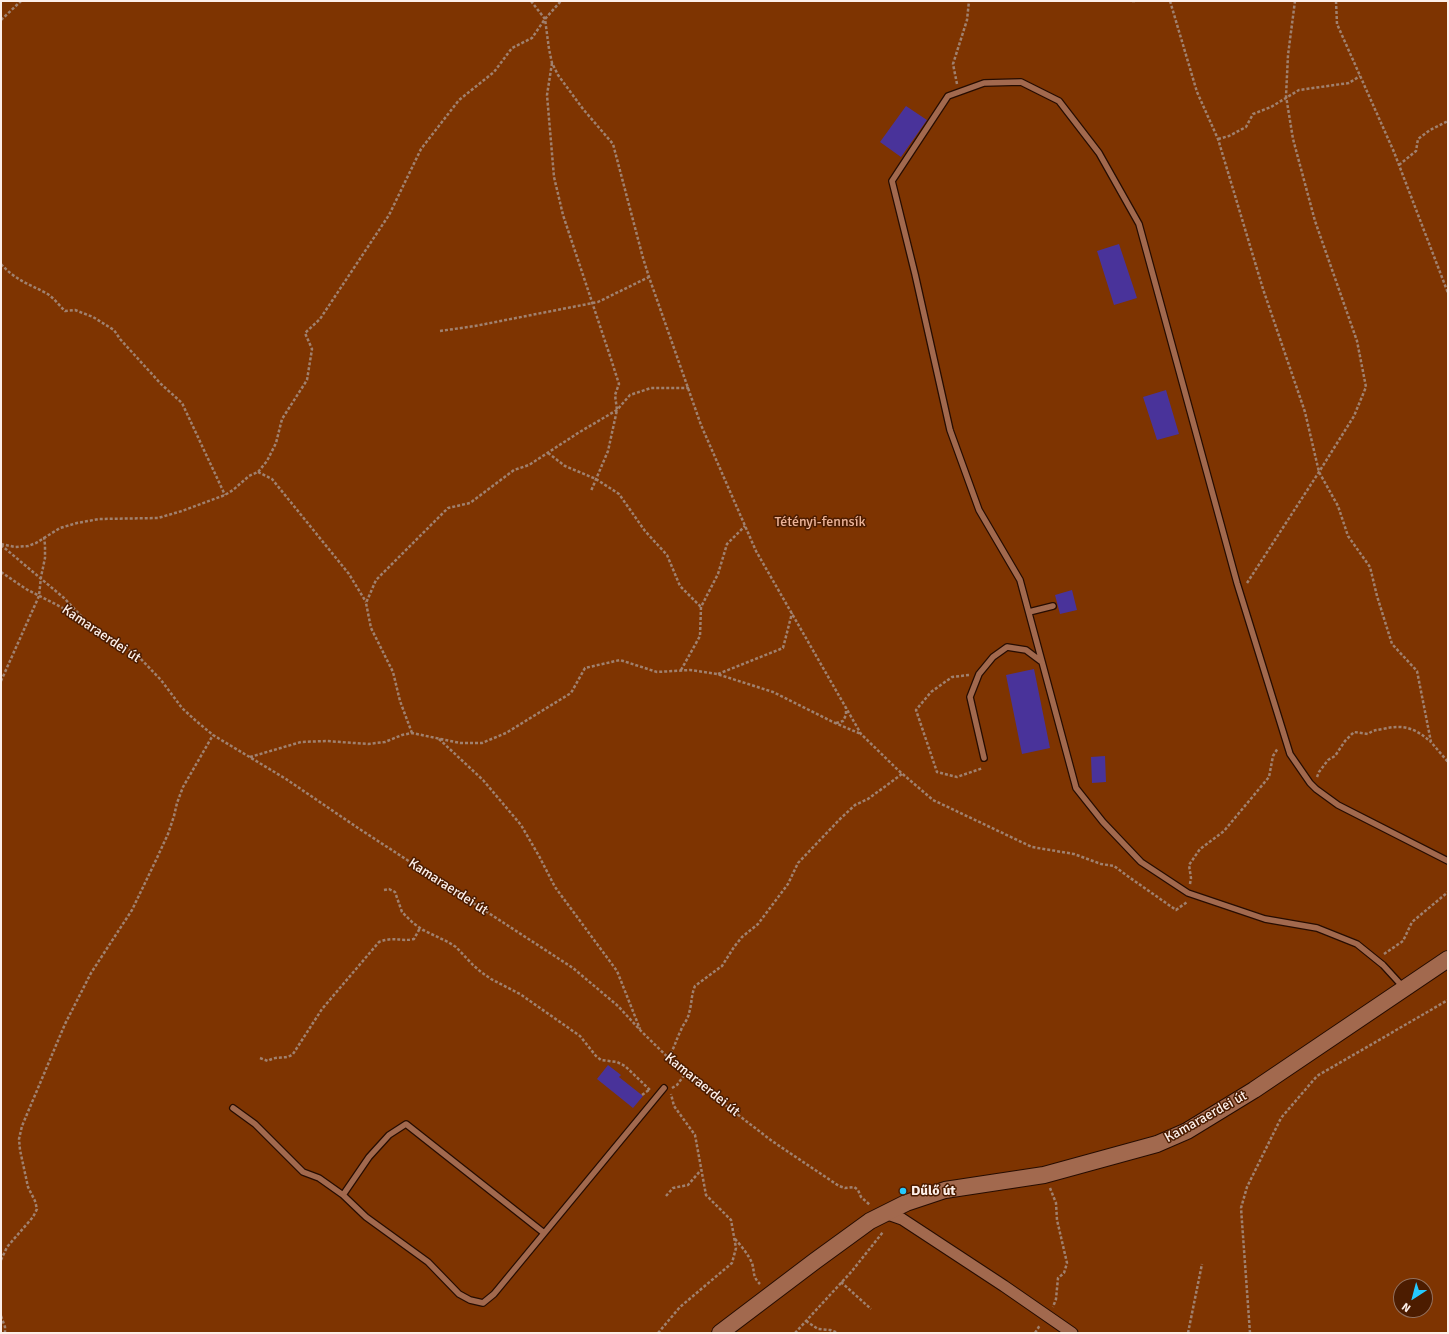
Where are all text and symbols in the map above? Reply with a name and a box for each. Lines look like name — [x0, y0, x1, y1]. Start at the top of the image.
park label: Tétényi-fennsík — [774, 514, 866, 530]
street label: Kamaraerdei út — [58, 601, 144, 667]
street label: Kamaraerdei út — [405, 855, 491, 919]
street label: Kamaraerdei út — [661, 1050, 743, 1120]
street label: Kamaraerdei út — [1162, 1087, 1250, 1147]
place label: Dűlő út — [911, 1183, 956, 1199]
marker: Dűlő út — [898, 1186, 908, 1196]
north arrow — [1393, 1278, 1433, 1318]
text: N — [1399, 1300, 1413, 1315]

